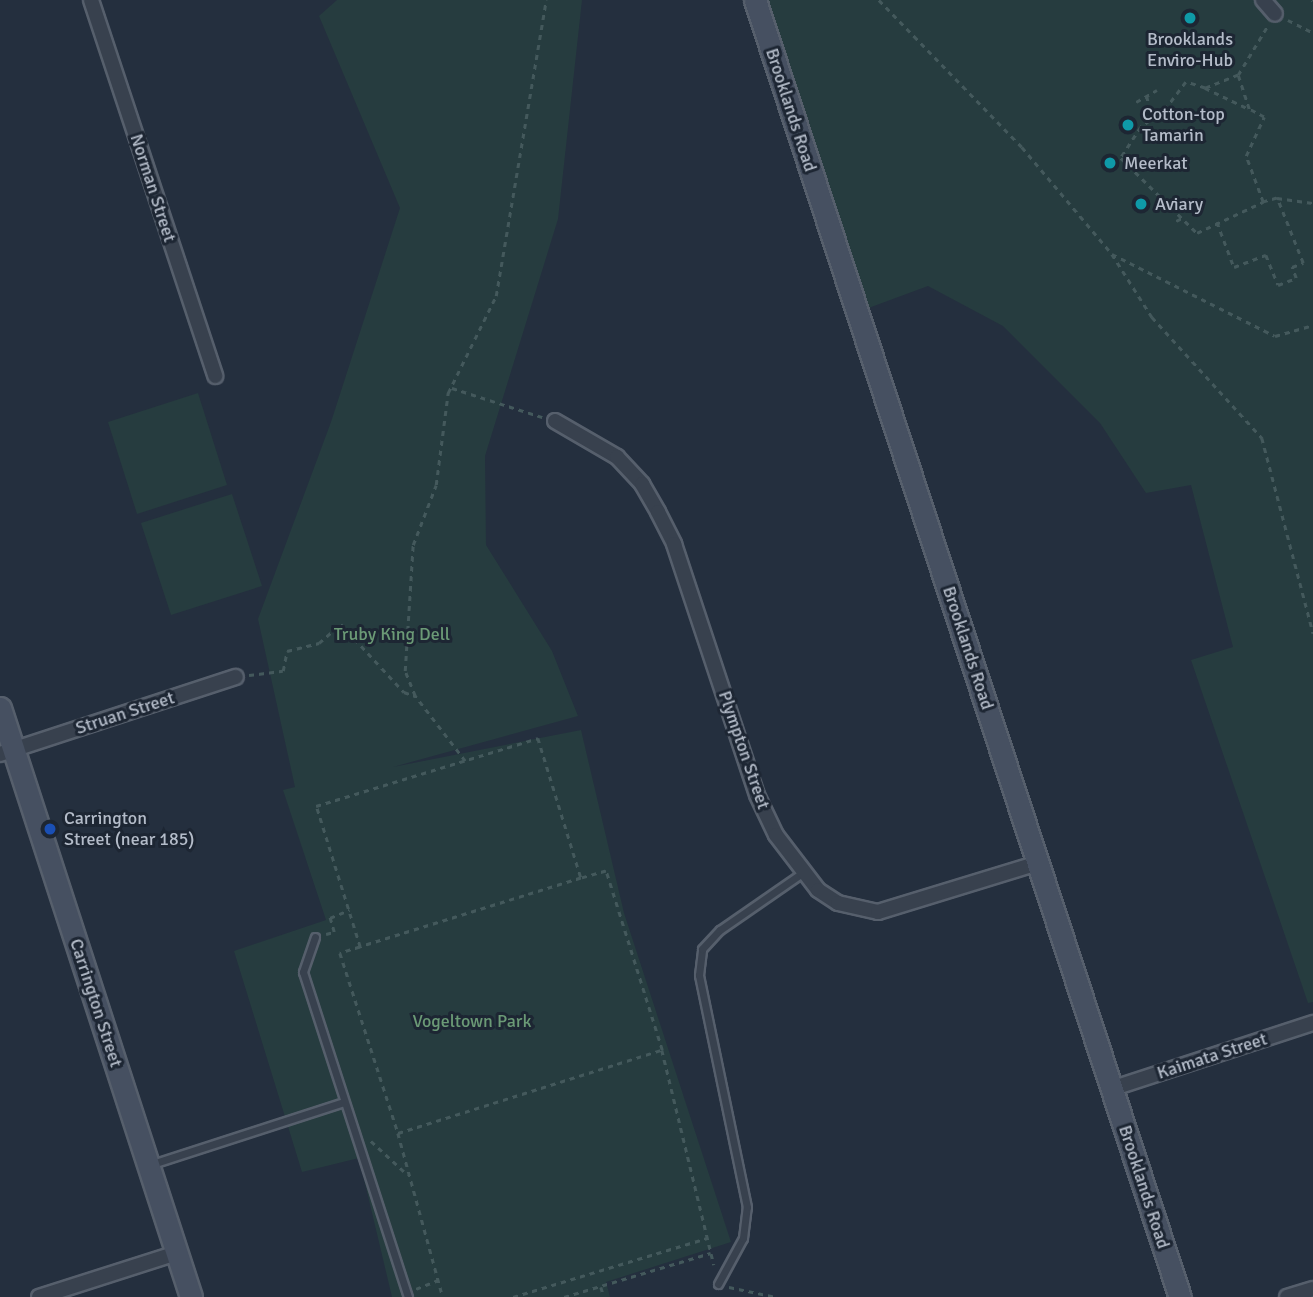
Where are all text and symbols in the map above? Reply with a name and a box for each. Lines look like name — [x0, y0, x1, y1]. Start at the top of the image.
marker: Brooklands Enviro-Hub — [1182, 10, 1198, 26]
place label: Brooklands Enviro-Hub — [1147, 29, 1233, 72]
street label: Brooklands Road — [761, 46, 821, 174]
place label: Cotton-top Tamarin — [1142, 104, 1225, 146]
marker: Cotton-top Tamarin — [1120, 117, 1136, 133]
street label: Norman Street — [125, 131, 181, 245]
place label: Meerkat — [1124, 152, 1187, 174]
marker: Meerkat — [1102, 155, 1118, 171]
place label: Aviary — [1155, 193, 1203, 215]
marker: Aviary — [1133, 196, 1149, 212]
street label: Brooklands Road — [938, 584, 998, 712]
park label: Truby King Dell — [334, 623, 450, 645]
street label: Struan Street — [73, 687, 177, 739]
street label: Plympton Street — [714, 688, 774, 812]
place label: Carrington Street (near 185) — [64, 808, 194, 850]
marker: Carrington Street (near 185) — [42, 821, 58, 837]
street label: Carrington Street — [65, 936, 127, 1070]
park label: Vogeltown Park — [413, 1010, 531, 1032]
street label: Kaimata Street — [1154, 1028, 1270, 1084]
street label: Brooklands Road — [1114, 1123, 1174, 1251]

